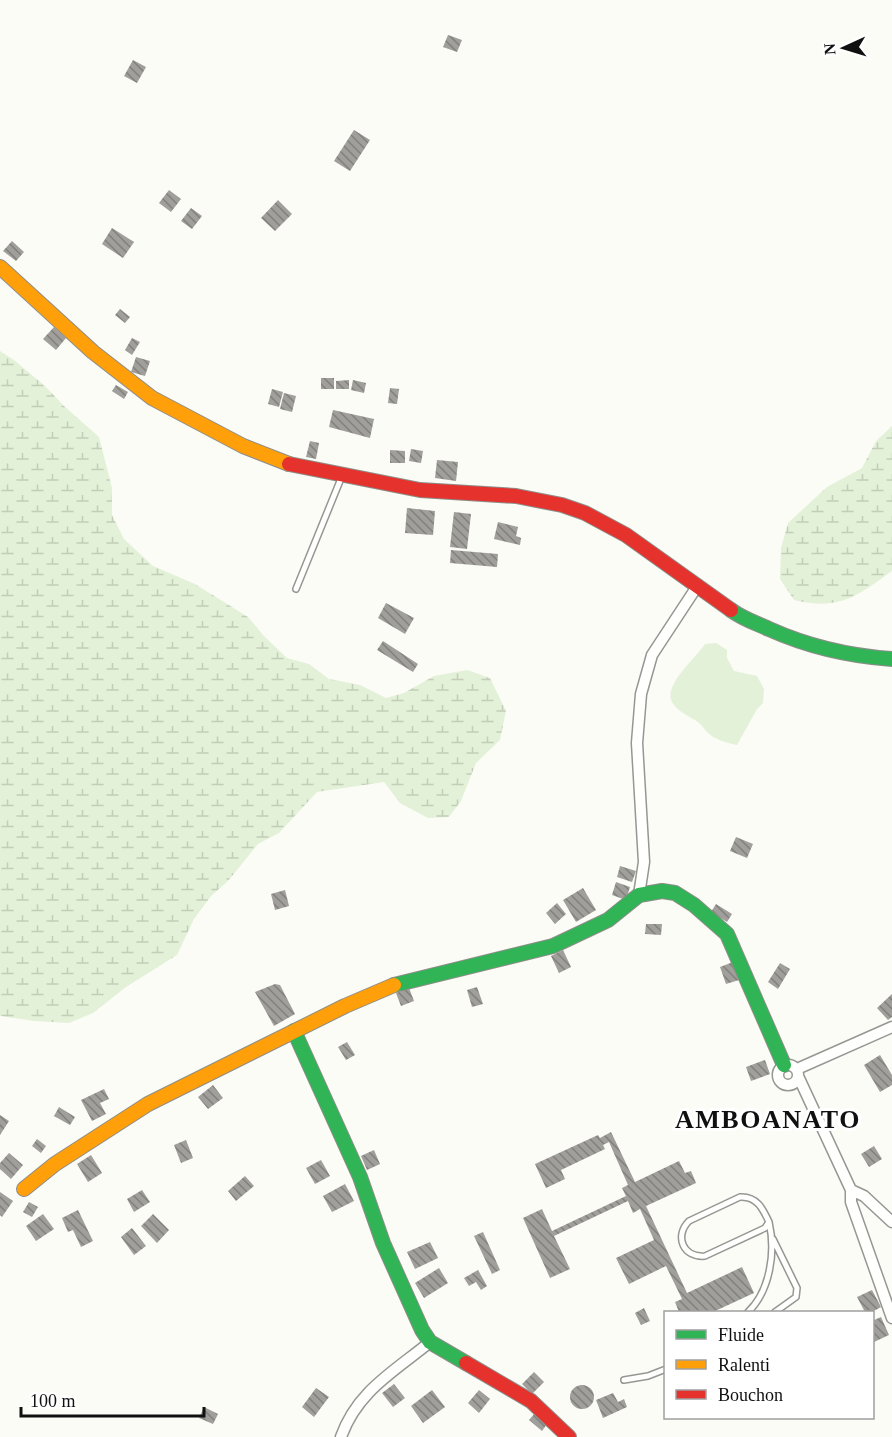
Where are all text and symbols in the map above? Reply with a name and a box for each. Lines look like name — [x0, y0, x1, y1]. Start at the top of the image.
north arrow — [814, 18, 874, 78]
text: N — [821, 42, 838, 55]
district label: AMBOANATO — [675, 1105, 861, 1134]
legend — [664, 1311, 874, 1419]
text: Fluide — [718, 1325, 764, 1345]
text: Ralenti — [718, 1355, 770, 1375]
scale bar — [21, 1380, 204, 1418]
text: Bouchon — [718, 1385, 783, 1405]
text: 100 m — [30, 1391, 76, 1411]

